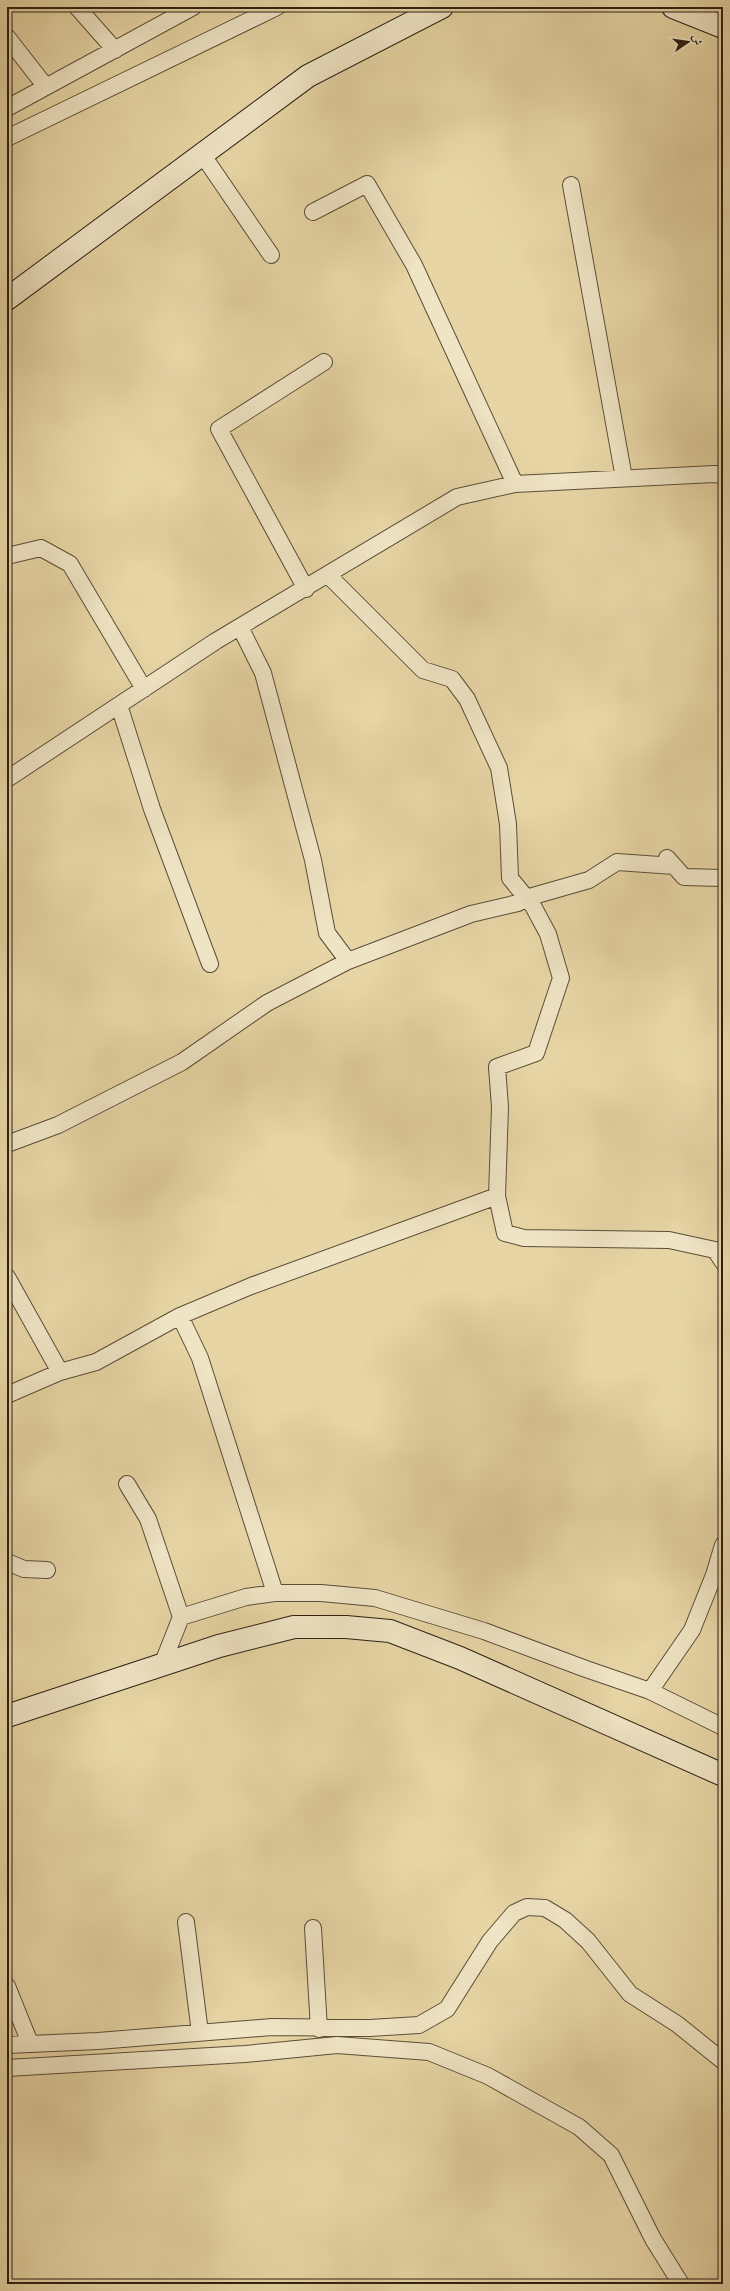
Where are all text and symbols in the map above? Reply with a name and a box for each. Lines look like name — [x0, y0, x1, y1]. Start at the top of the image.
north arrow — [668, 22, 708, 62]
text: ش — [689, 33, 705, 47]

